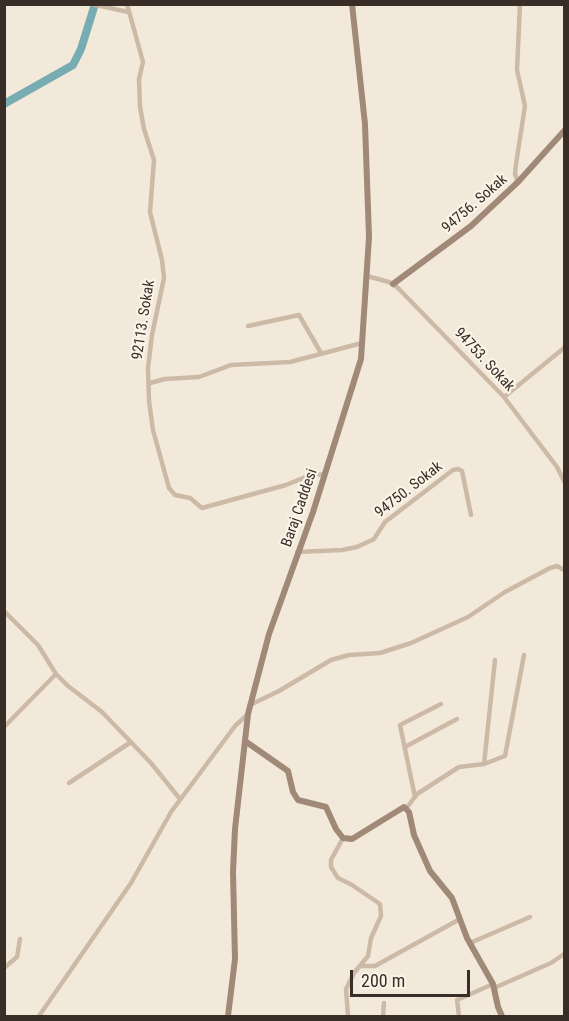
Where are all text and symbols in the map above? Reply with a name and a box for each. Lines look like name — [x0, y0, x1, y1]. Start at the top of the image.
street label: 94756. Sokak — [439, 171, 511, 237]
street label: 92113. Sokak — [129, 279, 159, 361]
street label: 94753. Sokak — [450, 324, 518, 396]
street label: 94750. Sokak — [372, 458, 446, 522]
street label: Baraj Caddesi — [278, 467, 322, 549]
scale bar — [353, 958, 473, 996]
text: 200 m — [361, 970, 405, 991]

